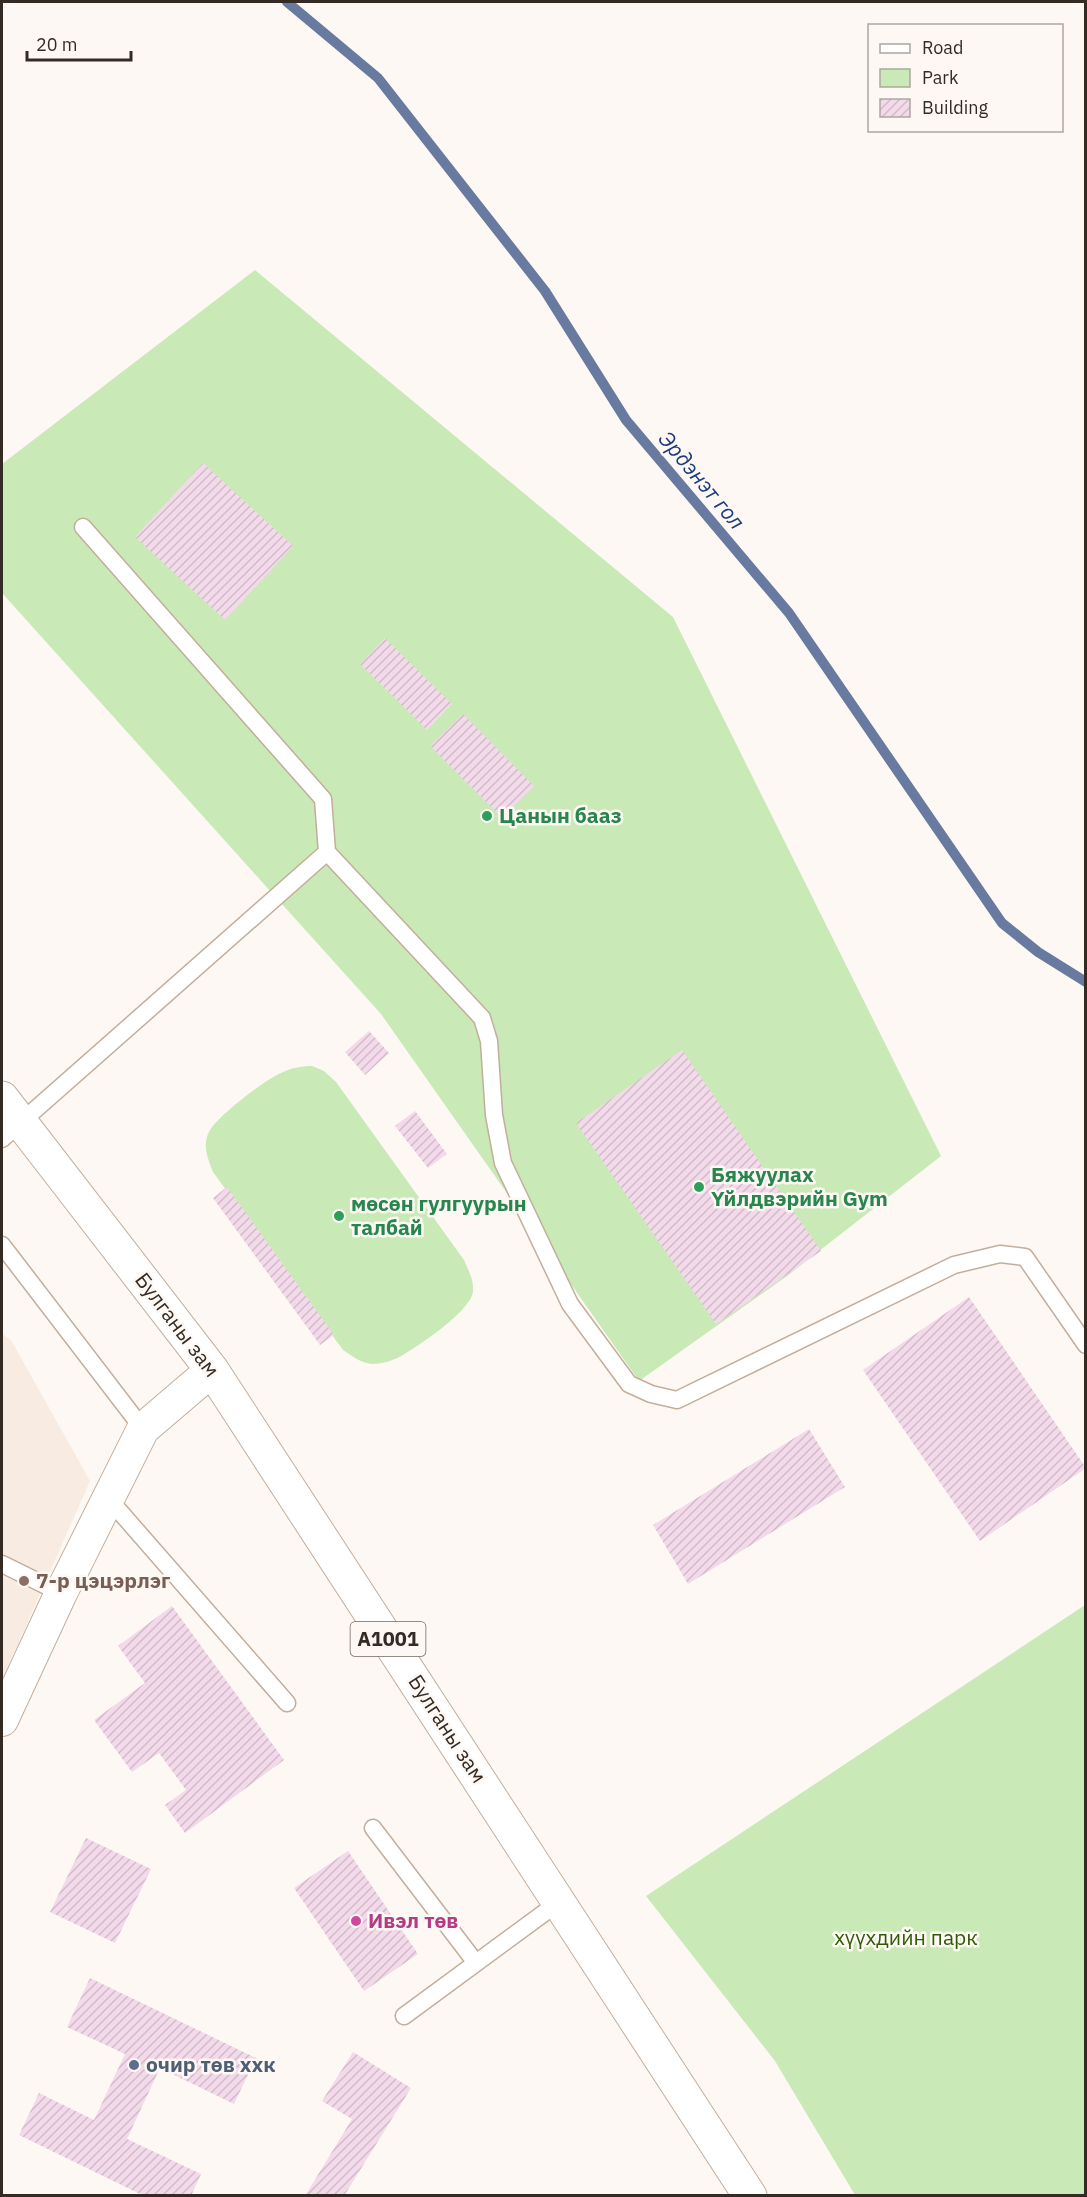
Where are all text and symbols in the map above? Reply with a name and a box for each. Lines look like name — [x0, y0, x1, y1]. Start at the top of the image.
scale bar — [27, 24, 130, 62]
legend — [868, 24, 1063, 132]
text: 20 m — [36, 33, 78, 56]
text: Road — [922, 36, 963, 59]
text: Park — [922, 66, 959, 89]
text: Building — [922, 96, 989, 119]
water label: Эрдэнэт гол — [653, 424, 752, 535]
place label: Цанын бааз — [499, 801, 622, 829]
marker: Цанын бааз — [480, 809, 494, 823]
place label: Бяжуулах Үйлдвэрийн Gym — [711, 1160, 888, 1212]
marker: Бяжуулах Үйлдвэрийн Gym — [692, 1180, 706, 1194]
place label: мөсөн гулгуурын талбай — [351, 1189, 527, 1241]
marker: мөсөн гулгуурын талбай — [332, 1209, 346, 1223]
street label: Булганы зам — [129, 1266, 226, 1382]
place label: 7-р цэцэрлэг — [36, 1566, 170, 1594]
marker: 7-р цэцэрлэг — [17, 1574, 31, 1588]
road number: A1001 — [350, 1622, 426, 1656]
street label: Булганы зам — [402, 1669, 493, 1788]
place label: Ивэл төв — [368, 1906, 458, 1934]
marker: Ивэл төв — [349, 1914, 363, 1928]
park label: хүүхдийн парк — [834, 1923, 978, 1951]
place label: очир төв ххк — [146, 2050, 276, 2078]
marker: очир төв ххк — [127, 2058, 141, 2072]

